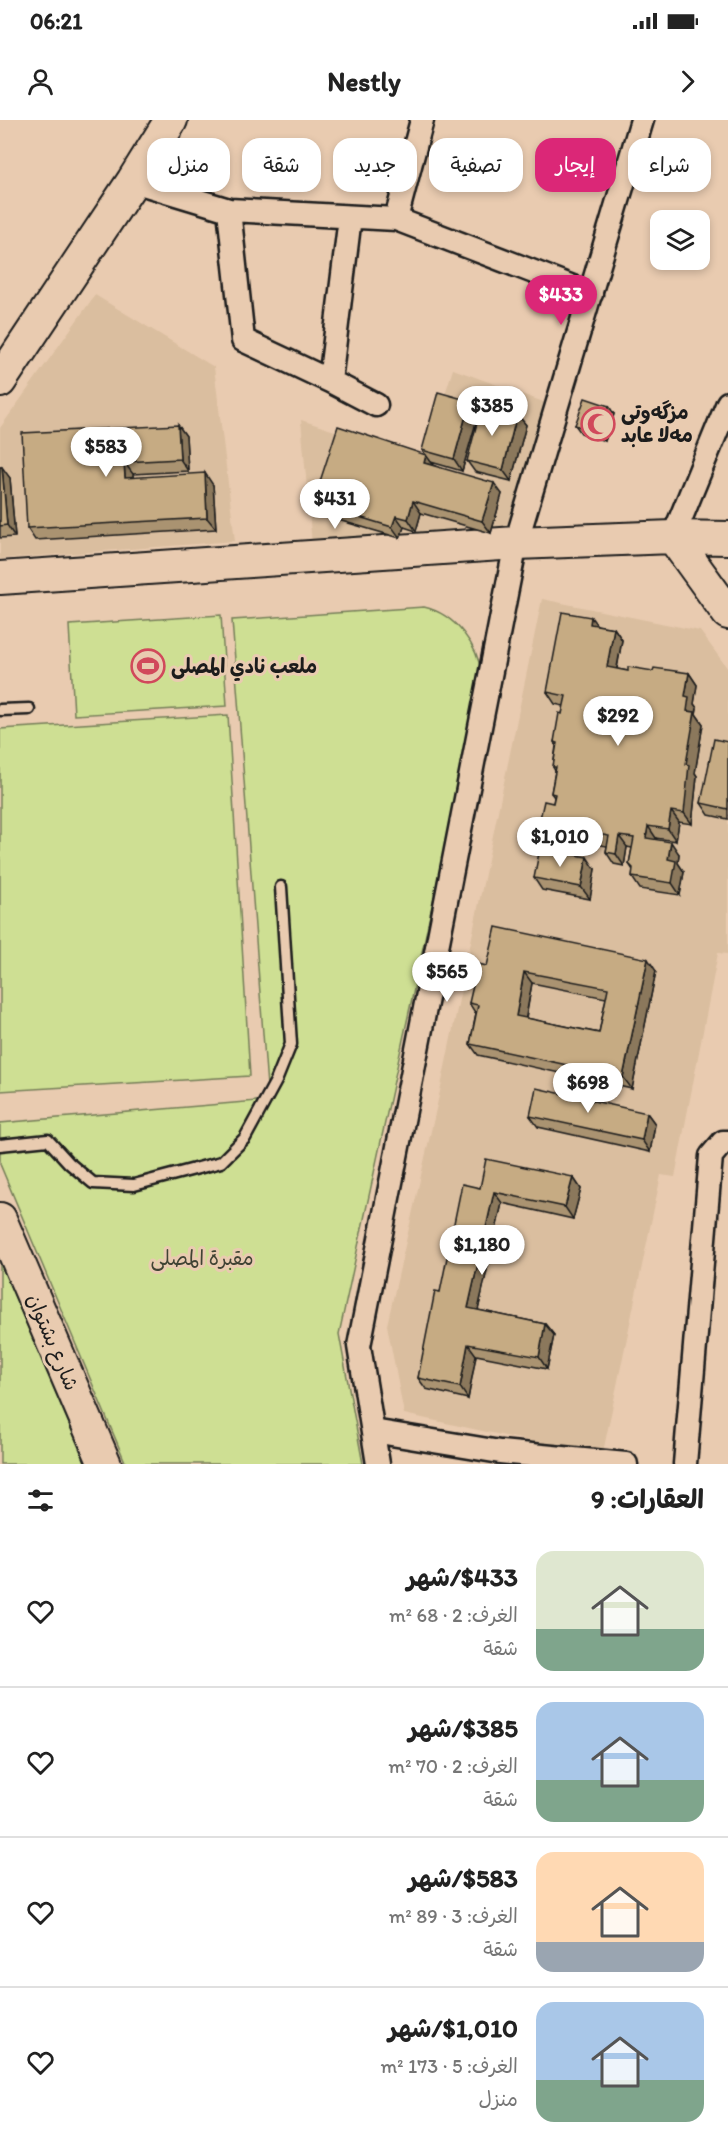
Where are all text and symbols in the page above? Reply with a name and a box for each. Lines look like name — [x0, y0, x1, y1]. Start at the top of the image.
text: 06:21 — [30, 8, 82, 35]
icon: person — [24, 65, 57, 98]
text: Nestly — [327, 65, 401, 98]
icon: forward — [671, 65, 704, 98]
chip: منزل — [147, 138, 230, 192]
chip: شقة — [242, 138, 321, 192]
chip: جديد — [333, 138, 417, 192]
chip: تصفية — [429, 138, 523, 192]
chip: إيجار — [535, 138, 616, 192]
chip: شراء — [628, 138, 711, 192]
map controls — [650, 210, 710, 270]
button: layers — [650, 210, 710, 270]
pin: $433 — [525, 275, 597, 326]
text: $433 — [539, 282, 583, 306]
pin: $385 — [456, 386, 528, 437]
text: $385 — [471, 393, 513, 417]
place label: مزگەوتی مەلا عابد — [621, 400, 693, 448]
mosque icon: مزگەوتی مەلا عابد — [580, 406, 616, 442]
pin: $583 — [70, 427, 142, 478]
text: $583 — [85, 434, 127, 458]
pin: $431 — [299, 479, 371, 530]
text: $431 — [314, 486, 356, 510]
sports icon: ملعب نادي المصلى — [130, 648, 166, 684]
place label: ملعب نادي المصلى — [171, 654, 317, 682]
pin: $292 — [582, 696, 654, 747]
text: $292 — [597, 703, 639, 727]
pin: $1,010 — [511, 817, 609, 868]
text: $1,010 — [531, 824, 589, 848]
pin: $565 — [411, 952, 483, 1003]
text: $565 — [426, 959, 468, 983]
pin: $698 — [552, 1063, 624, 1114]
text: $698 — [567, 1070, 609, 1094]
pin: $1,180 — [433, 1225, 531, 1276]
text: $1,180 — [454, 1232, 510, 1256]
park label: مقبرة المصلى — [150, 1246, 254, 1271]
street label: شارع بشتوان — [20, 1290, 84, 1395]
text: العقارات: 9 — [591, 1483, 704, 1515]
icon: filters — [24, 1484, 57, 1517]
text: $433/شهر — [407, 1561, 518, 1593]
icon: home — [584, 1575, 656, 1647]
icon: heart — [24, 1595, 57, 1628]
text: الغرف: 2 · 68 m² — [389, 1603, 518, 1627]
text: شقة — [483, 1636, 518, 1660]
text: $385/شهر — [409, 1712, 518, 1744]
icon: home — [584, 1726, 656, 1798]
icon: heart — [24, 1746, 57, 1779]
text: الغرف: 2 · 70 m² — [388, 1754, 518, 1778]
text: شقة — [483, 1787, 518, 1811]
text: $583/شهر — [409, 1862, 518, 1894]
icon: home — [584, 1876, 656, 1948]
icon: heart — [24, 1896, 57, 1929]
text: الغرف: 3 · 89 m² — [389, 1904, 518, 1928]
text: شقة — [483, 1937, 518, 1961]
text: $1,010/شهر — [388, 2012, 518, 2044]
icon: home — [584, 2026, 656, 2098]
icon: heart — [24, 2046, 57, 2079]
text: الغرف: 5 · 173 m² — [380, 2054, 518, 2078]
text: منزل — [479, 2087, 518, 2111]

